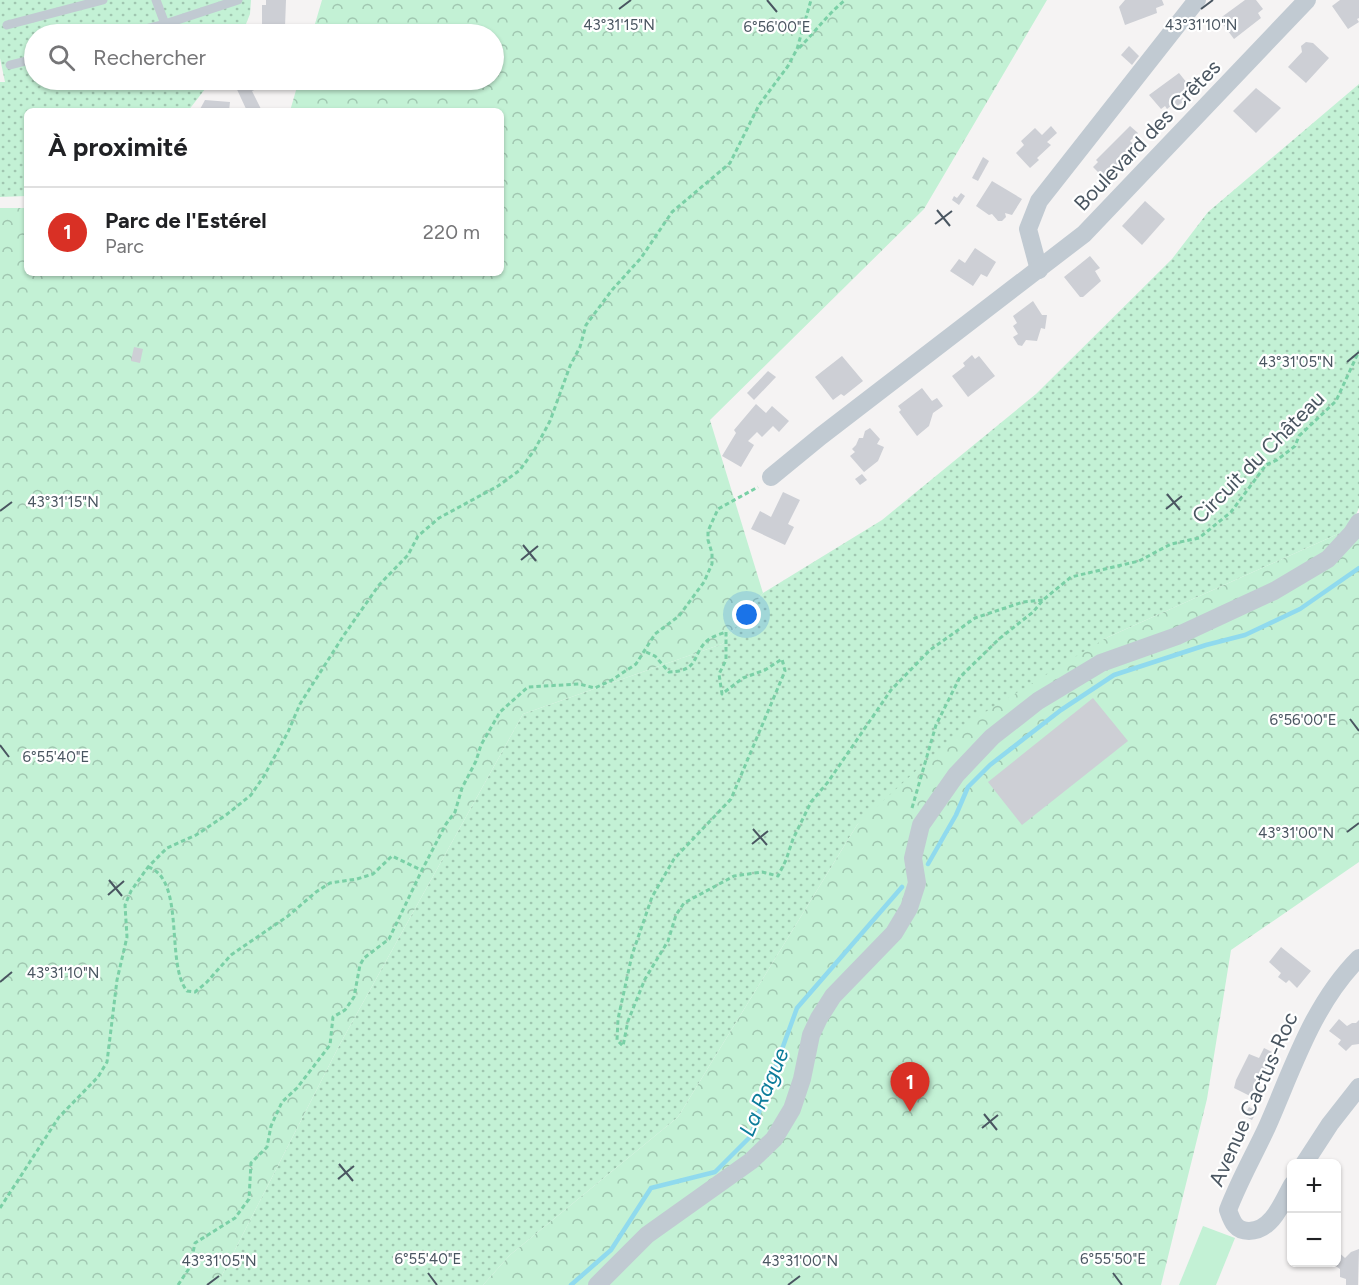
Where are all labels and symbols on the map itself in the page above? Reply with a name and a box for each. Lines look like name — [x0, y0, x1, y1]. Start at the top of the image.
text: 43°31'15"N — [583, 16, 655, 34]
text: 43°31'10"N — [1165, 16, 1237, 34]
text: 6°56'00"E — [743, 18, 811, 36]
street label: Boulevard des Crêtes — [1068, 54, 1226, 216]
text: 43°31'05"N — [1258, 353, 1334, 371]
street label: Circuit du Château — [1187, 386, 1329, 528]
text: 43°31'15"N — [27, 493, 99, 511]
your location — [732, 600, 761, 629]
text: 6°56'00"E — [1269, 711, 1337, 729]
text: 6°55'40"E — [23, 748, 89, 766]
text: 43°31'00"N — [1258, 824, 1334, 842]
text: 43°31'10"N — [27, 964, 99, 982]
street label: Avenue Cactus-Roc — [1203, 1008, 1303, 1190]
water label: La Rague — [733, 1044, 795, 1140]
pin: 1 — [890, 1062, 930, 1112]
text: 6°55'40"E — [395, 1250, 461, 1268]
text: 6°55'50"E — [1080, 1250, 1146, 1268]
text: 43°31'05"N — [181, 1252, 257, 1270]
text: 43°31'00"N — [762, 1252, 838, 1270]

